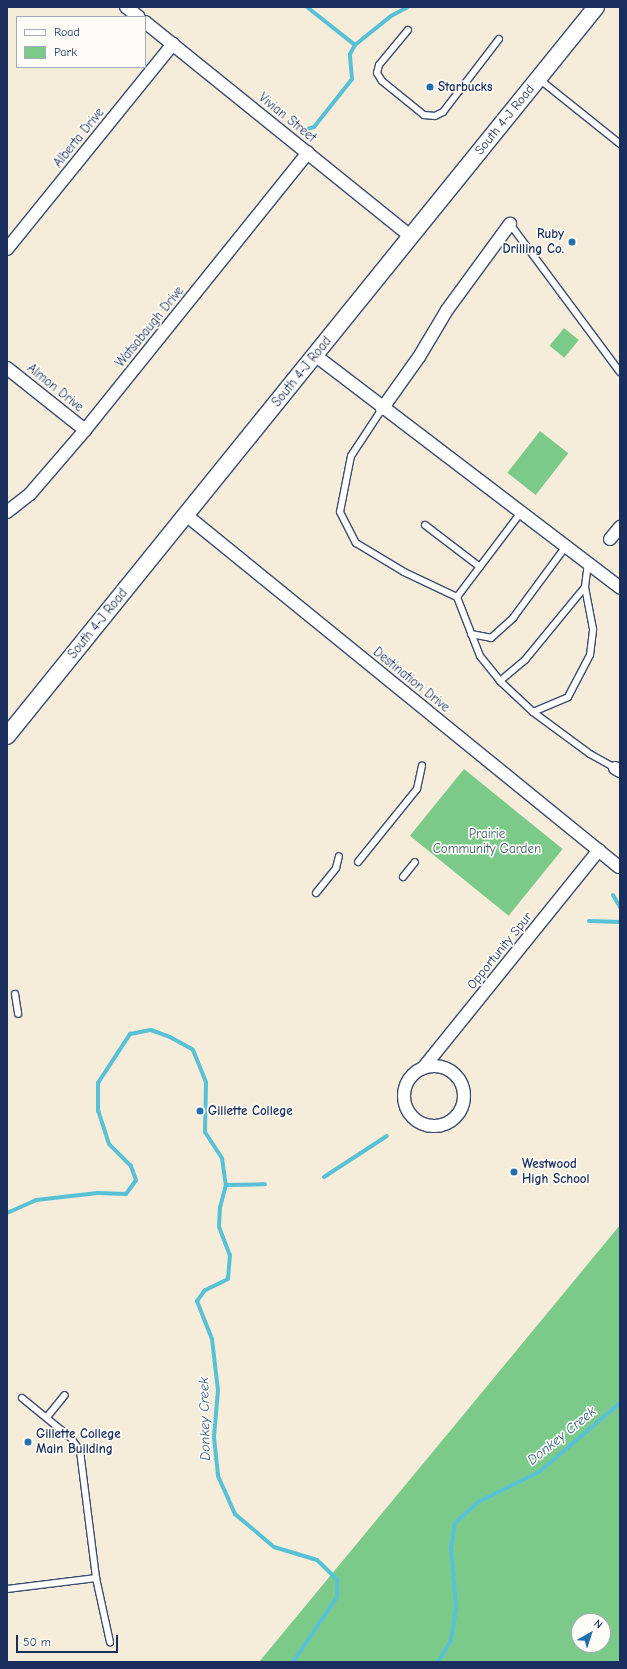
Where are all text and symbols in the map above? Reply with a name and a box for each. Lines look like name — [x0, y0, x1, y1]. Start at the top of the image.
legend — [16, 16, 146, 68]
text: Road — [54, 25, 80, 39]
text: Park — [54, 45, 77, 59]
place label: Starbucks — [438, 79, 492, 95]
marker: Starbucks — [425, 82, 435, 92]
street label: South 4-J Road — [472, 82, 538, 158]
street label: Vivian Street — [255, 90, 319, 146]
street label: Alberta Drive — [50, 105, 108, 171]
place label: Ruby Drilling Co. — [503, 227, 564, 258]
marker: Ruby Drilling Co. — [567, 237, 577, 247]
street label: Watsabaugh Drive — [113, 283, 187, 371]
street label: South 4-J Road — [269, 334, 335, 410]
street label: Almon Drive — [24, 361, 86, 415]
street label: South 4-J Road — [65, 586, 131, 662]
street label: Destination Drive — [370, 644, 452, 716]
park label: Prairie Community Garden — [433, 827, 541, 858]
street label: Opportunity Spur — [464, 909, 536, 993]
place label: Gillette College — [208, 1103, 293, 1119]
marker: Gillette College — [195, 1106, 205, 1116]
place label: Westwood High School — [522, 1157, 590, 1188]
marker: Westwood High School — [509, 1167, 519, 1177]
water label: Donkey Creek — [196, 1377, 214, 1461]
water label: Donkey Creek — [524, 1403, 600, 1469]
place label: Gillette College Main Building — [36, 1427, 121, 1458]
marker: Gillette College Main Building — [23, 1437, 33, 1447]
north arrow — [571, 1613, 611, 1653]
text: N — [591, 1617, 605, 1631]
scale bar — [18, 1627, 120, 1653]
text: 50 m — [23, 1635, 51, 1649]

